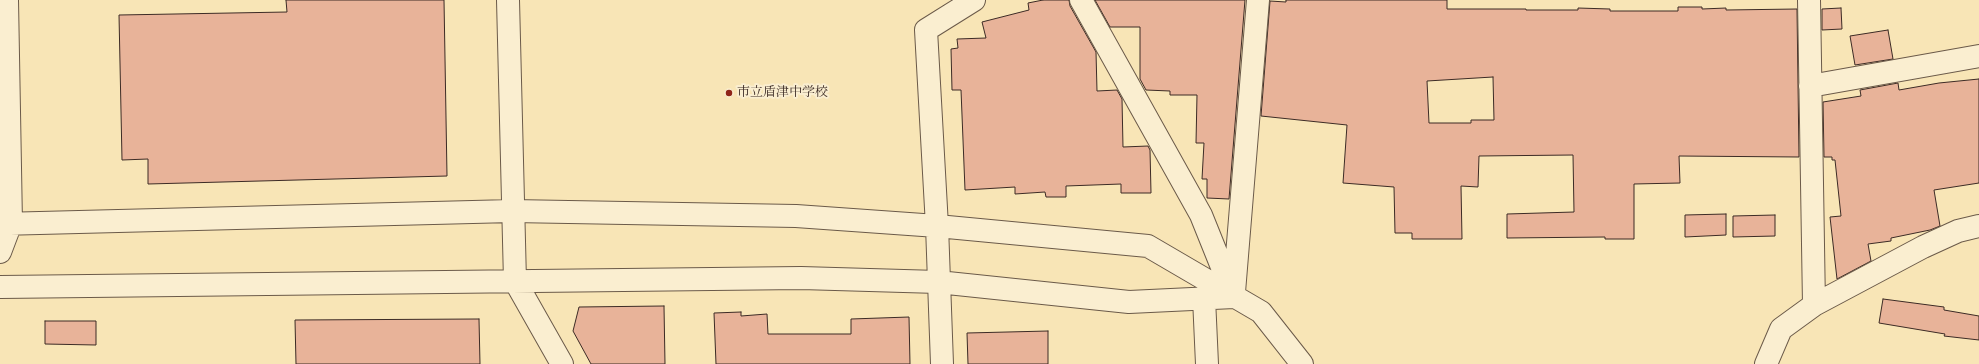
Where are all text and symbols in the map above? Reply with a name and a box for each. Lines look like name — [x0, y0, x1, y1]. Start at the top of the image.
place label: 市立盾津中学校 — [737, 85, 828, 101]
marker: 市立盾津中学校 — [724, 88, 734, 98]

